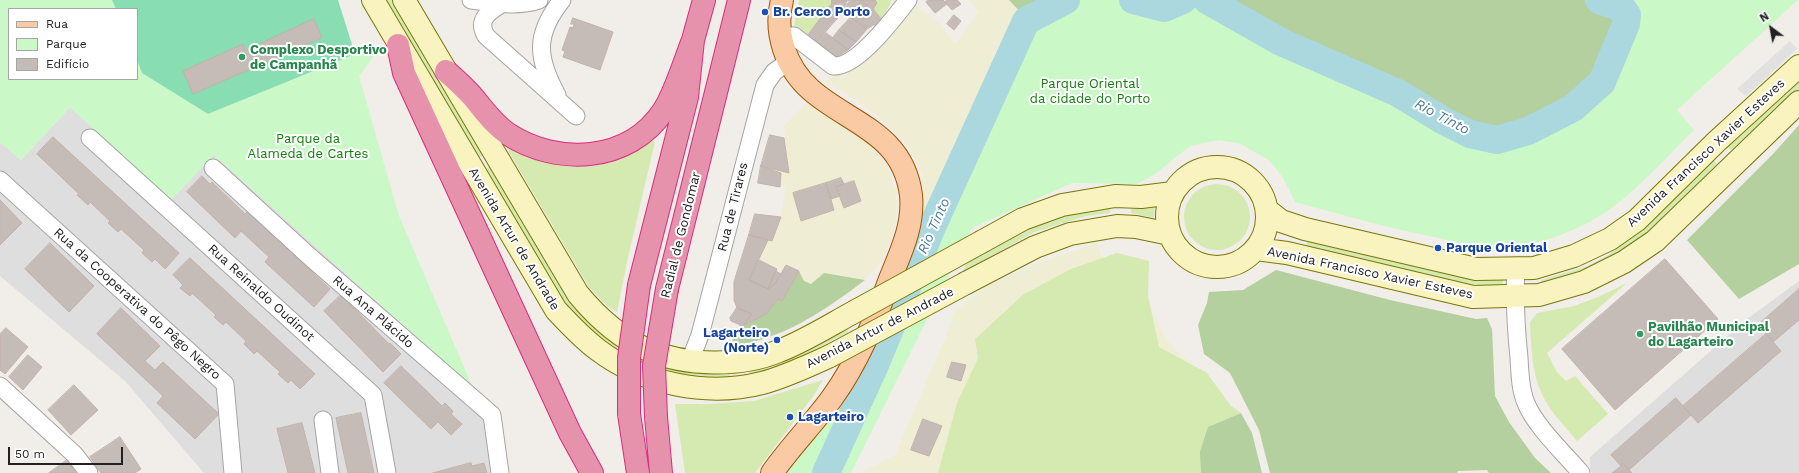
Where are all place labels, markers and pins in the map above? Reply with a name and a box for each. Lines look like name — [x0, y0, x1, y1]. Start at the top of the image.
place label: Br. Cerco Porto — [773, 4, 870, 20]
marker: Br. Cerco Porto — [760, 7, 770, 17]
place label: Complexo Desportivo de Campanhã — [250, 42, 387, 73]
marker: Complexo Desportivo de Campanhã — [237, 52, 247, 62]
place label: Parque Oriental — [1446, 240, 1547, 256]
marker: Parque Oriental — [1433, 243, 1443, 253]
place label: Pavilhão Municipal do Lagarteiro — [1648, 319, 1769, 350]
place label: Lagarteiro (Norte) — [703, 325, 769, 356]
marker: Pavilhão Municipal do Lagarteiro — [1635, 329, 1645, 339]
marker: Lagarteiro (Norte) — [772, 335, 782, 345]
place label: Lagarteiro — [798, 409, 864, 425]
marker: Lagarteiro — [785, 412, 795, 422]

